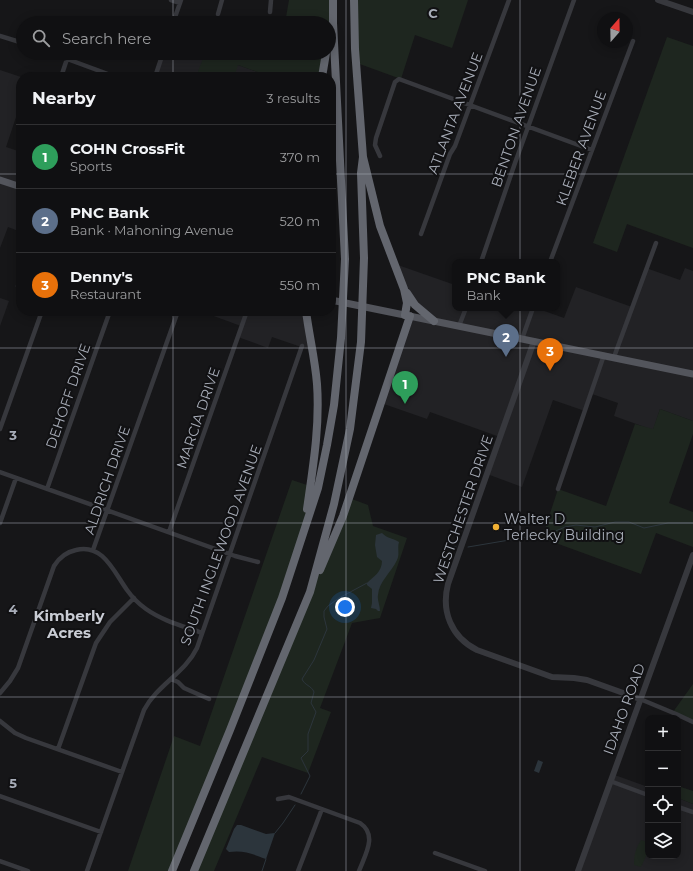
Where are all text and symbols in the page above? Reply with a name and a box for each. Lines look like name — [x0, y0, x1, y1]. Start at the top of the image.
text: C — [428, 5, 438, 21]
north arrow — [597, 12, 633, 48]
search box — [16, 16, 336, 60]
icon: search — [30, 27, 52, 49]
text: Search here — [62, 29, 151, 48]
street label: ATLANTA AVENUE — [424, 50, 486, 176]
street label: BENTON AVENUE — [487, 64, 545, 190]
text: Nearby — [32, 88, 96, 108]
street label: KLEBER AVENUE — [552, 88, 610, 208]
text: 3 results — [266, 90, 320, 106]
text: COHN CrossFit — [70, 139, 185, 158]
text: 1 — [42, 149, 48, 165]
text: 370 m — [280, 149, 320, 165]
text: Sports — [70, 158, 112, 174]
text: PNC Bank — [70, 203, 149, 222]
text: 2 — [41, 213, 49, 229]
text: 520 m — [280, 213, 320, 229]
text: Bank · Mahoning Avenue — [70, 222, 234, 238]
popup — [452, 259, 560, 311]
text: Denny's — [70, 267, 133, 286]
text: PNC Bank — [467, 268, 545, 287]
text: 3 — [41, 277, 49, 293]
text: 550 m — [280, 277, 320, 293]
text: Restaurant — [70, 286, 141, 302]
text: Bank — [467, 287, 501, 303]
pin: 2 — [493, 324, 519, 357]
pin: 3 — [537, 338, 563, 371]
street label: DEHOFF DRIVE — [42, 341, 94, 451]
street label: MARCIA DRIVE — [172, 365, 224, 471]
pin: 1 — [392, 371, 418, 404]
street label: ALDRICH DRIVE — [80, 423, 134, 537]
text: 3 — [8, 427, 17, 443]
street label: WESTCHESTER DRIVE — [429, 432, 497, 586]
street label: SOUTH INGLEWOOD AVENUE — [176, 442, 266, 648]
place label: Walter D Terlecky Building — [504, 510, 624, 544]
marker: Walter D Terlecky Building — [491, 522, 501, 532]
your location — [335, 597, 355, 617]
text: 4 — [9, 601, 18, 617]
district label: Kimberly Acres — [33, 606, 106, 642]
street label: IDAHO ROAD — [599, 661, 649, 757]
map controls — [645, 715, 681, 859]
button: + — [645, 715, 681, 751]
button: − — [645, 751, 681, 787]
text: 5 — [9, 775, 17, 791]
button: locate — [645, 787, 681, 823]
button: layers — [645, 823, 681, 859]

